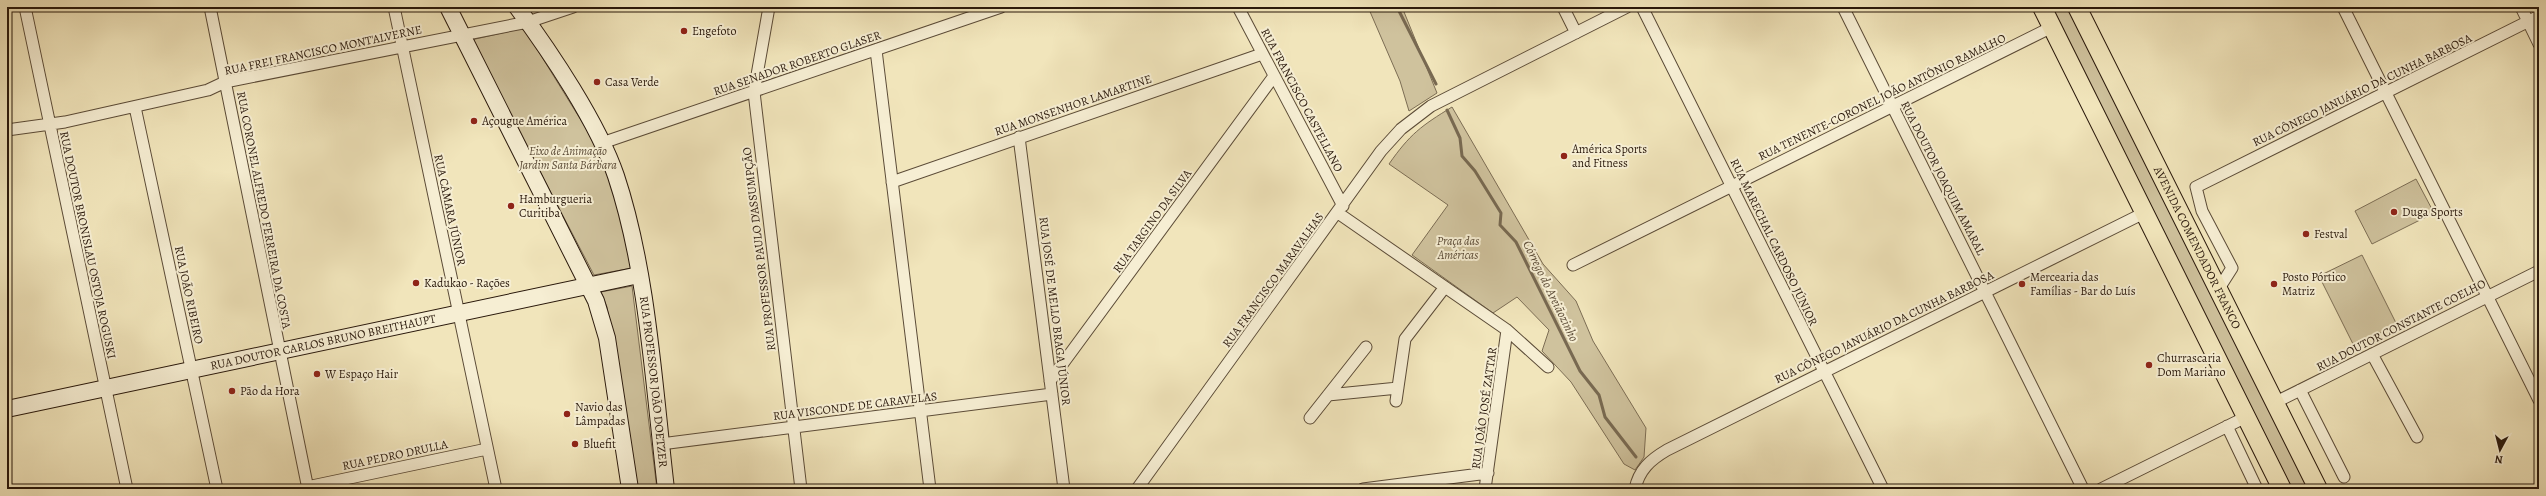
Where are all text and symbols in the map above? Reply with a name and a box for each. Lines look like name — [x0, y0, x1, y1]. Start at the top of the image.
street label: RUA FREI FRANCISCO MONT'ALVERNE — [223, 21, 423, 79]
place label: Engefoto — [692, 23, 736, 39]
street label: RUA FRANCISCO CASTELLANO — [1257, 25, 1347, 175]
marker: Engefoto — [679, 26, 689, 36]
street label: RUA SENADOR ROBERTO GLASER — [711, 27, 884, 99]
street label: RUA CÔNEGO JANUÁRIO DA CUNHA BARBOSA — [2250, 29, 2475, 150]
street label: RUA TENENTE-CORONEL JOÃO ANTÔNIO RAMALHO — [1756, 30, 2008, 164]
street label: RUA MONSENHOR LAMARTINE — [992, 71, 1154, 139]
place label: Casa Verde — [605, 74, 659, 90]
marker: Casa Verde — [592, 77, 602, 87]
street label: RUA CORONEL ALFREDO FERREIRA DA COSTA — [233, 90, 295, 331]
street label: RUA DOUTOR JOAQUIM AMARAL — [1897, 98, 1989, 259]
place label: Açougue América — [481, 113, 568, 129]
marker: Açougue América — [469, 116, 479, 126]
street label: RUA DOUTOR BRONISLAU OSTOJA ROGUSKI — [56, 130, 120, 360]
place label: América Sports and Fitness — [1571, 141, 1647, 171]
park label: Eixo de Animação Jardim Santa Bárbara — [518, 143, 617, 173]
street label: RUA PROFESSOR PAULO D'ASSUMPÇÃO — [739, 146, 779, 352]
marker: América Sports and Fitness — [1559, 151, 1569, 161]
street label: RUA CÂMARA JÚNIOR — [430, 153, 470, 268]
street label: RUA MARECHAL CARDOSO JÚNIOR — [1726, 156, 1822, 329]
street label: AVENIDA COMENDADOR FRANCO — [2149, 163, 2245, 332]
street label: RUA TARGINO DA SILVA — [1109, 165, 1196, 276]
place label: Hamburgueria Curitiba — [519, 191, 592, 221]
marker: Hamburgueria Curitiba — [506, 201, 516, 211]
place label: Duga Sports — [2402, 204, 2463, 220]
marker: Duga Sports — [2389, 207, 2399, 217]
street label: RUA FRANCISCO MARAVALHAS — [1219, 209, 1327, 351]
street label: RUA JOSÉ DE MELLO BRAGA JÚNIOR — [1035, 216, 1075, 407]
place label: Festval — [2314, 226, 2348, 242]
marker: Festval — [2301, 229, 2311, 239]
park label: Praça das Américas — [1437, 233, 1479, 263]
water label: Córrego do Areiãozinho — [1519, 238, 1583, 344]
street label: RUA JOÃO RIBEIRO — [171, 244, 207, 346]
street label: RUA CÔNEGO JANUÁRIO DA CUNHA BARBOSA — [1772, 266, 1997, 387]
place label: Mercearia das Famílias - Bar do Luís — [2030, 269, 2136, 299]
place label: Posto Pórtico Matriz — [2282, 269, 2346, 299]
place label: Kadukao - Rações — [424, 275, 510, 291]
street label: RUA DOUTOR CONSTANTE COELHO — [2314, 275, 2488, 375]
marker: Kadukao - Rações — [411, 278, 421, 288]
marker: Mercearia das Famílias - Bar do Luís — [2017, 279, 2027, 289]
marker: Posto Pórtico Matriz — [2269, 279, 2279, 289]
street label: RUA PROFESSOR JOÃO DOETZER — [636, 295, 672, 469]
street label: RUA DOUTOR CARLOS BRUNO BREITHAUPT — [209, 310, 438, 374]
street label: RUA JOÃO JOSÉ ZATTAR — [1468, 345, 1501, 470]
place label: Churrascaria Dom Mariano — [2157, 350, 2226, 380]
marker: Churrascaria Dom Mariano — [2144, 360, 2154, 370]
place label: W Espaço Hair — [324, 366, 398, 382]
marker: W Espaço Hair — [312, 369, 322, 379]
place label: Pão da Hora — [240, 383, 300, 399]
marker: Pão da Hora — [227, 386, 237, 396]
street label: RUA VISCONDE DE CARAVELAS — [772, 388, 938, 424]
place label: Navio das Lâmpadas — [575, 399, 626, 429]
marker: Navio das Lâmpadas — [562, 409, 572, 419]
north arrow — [2480, 430, 2520, 470]
street label: RUA PEDRO DRULLA — [341, 436, 450, 474]
place label: Bluefit — [583, 436, 616, 452]
marker: Bluefit — [570, 439, 580, 449]
text: N — [2494, 451, 2504, 467]

